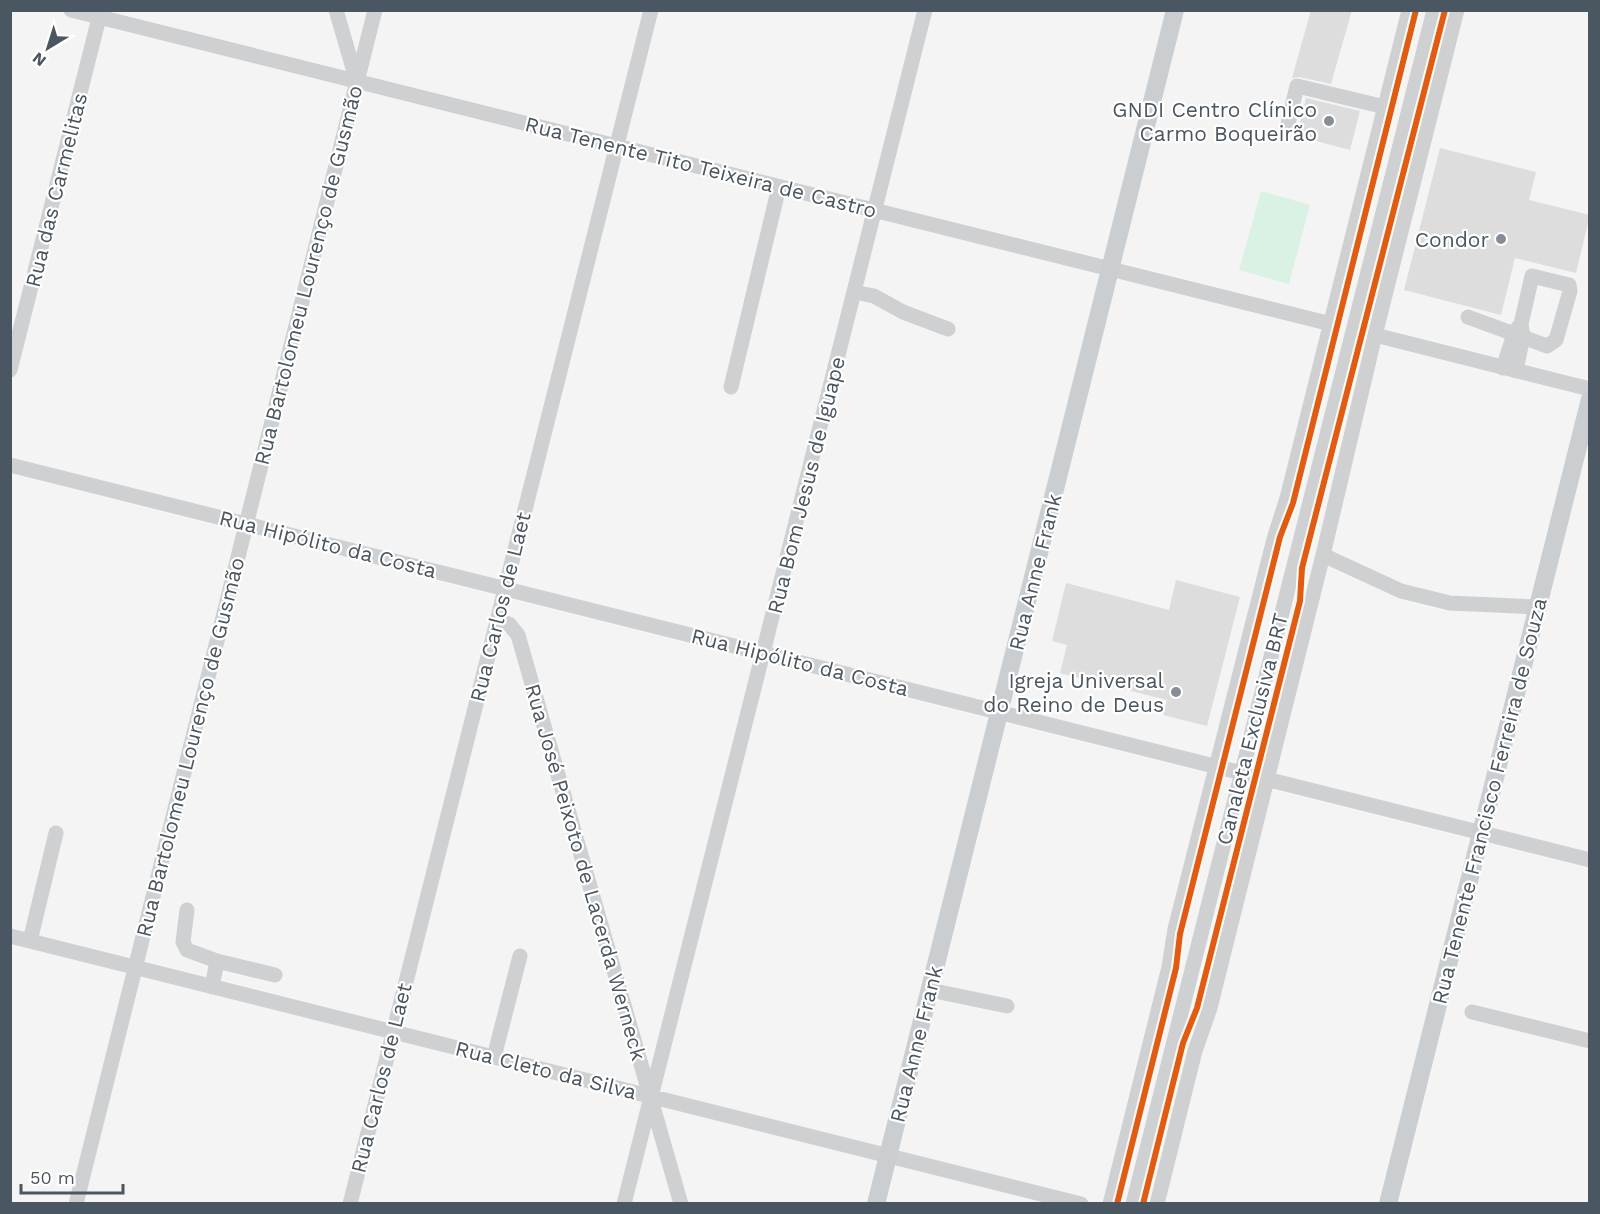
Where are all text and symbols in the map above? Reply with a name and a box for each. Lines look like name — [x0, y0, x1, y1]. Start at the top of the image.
north arrow — [18, 18, 78, 78]
text: N — [29, 48, 50, 71]
street label: Rua Bartolomeu Lourenço de Gusmão — [249, 83, 367, 467]
street label: Rua das Carmelitas — [20, 90, 92, 290]
place label: GNDI Centro Clínico Carmo Boqueirão — [1112, 97, 1317, 146]
street label: Rua Tenente Tito Teixeira de Castro — [523, 111, 879, 223]
marker: GNDI Centro Clínico Carmo Boqueirão — [1322, 114, 1336, 128]
place label: Condor — [1415, 227, 1489, 252]
marker: Condor — [1494, 232, 1508, 246]
street label: Rua Bom Jesus de Iguape — [762, 354, 850, 616]
street label: Rua Anne Frank — [1003, 491, 1067, 653]
street label: Rua Hipólito da Costa — [217, 505, 439, 583]
street label: Rua Carlos de Laet — [464, 509, 536, 705]
street label: Rua Bartolomeu Lourenço de Gusmão — [131, 555, 249, 939]
street label: Rua Tenente Francisco Ferreira de Souza — [1426, 595, 1552, 1007]
street label: Canaleta Exclusiva BRT — [1211, 610, 1293, 847]
street label: Rua Hipólito da Costa — [689, 623, 911, 701]
place label: Igreja Universal do Reino de Deus — [983, 668, 1165, 717]
street label: Rua José Peixoto de Lacerda Werneck — [520, 681, 652, 1063]
marker: Igreja Universal do Reino de Deus — [1169, 685, 1183, 699]
street label: Rua Anne Frank — [884, 963, 948, 1125]
street label: Rua Carlos de Laet — [345, 980, 417, 1176]
street label: Rua Cleto da Silva — [453, 1035, 639, 1105]
scale bar — [21, 1157, 123, 1195]
text: 50 m — [30, 1167, 75, 1188]

